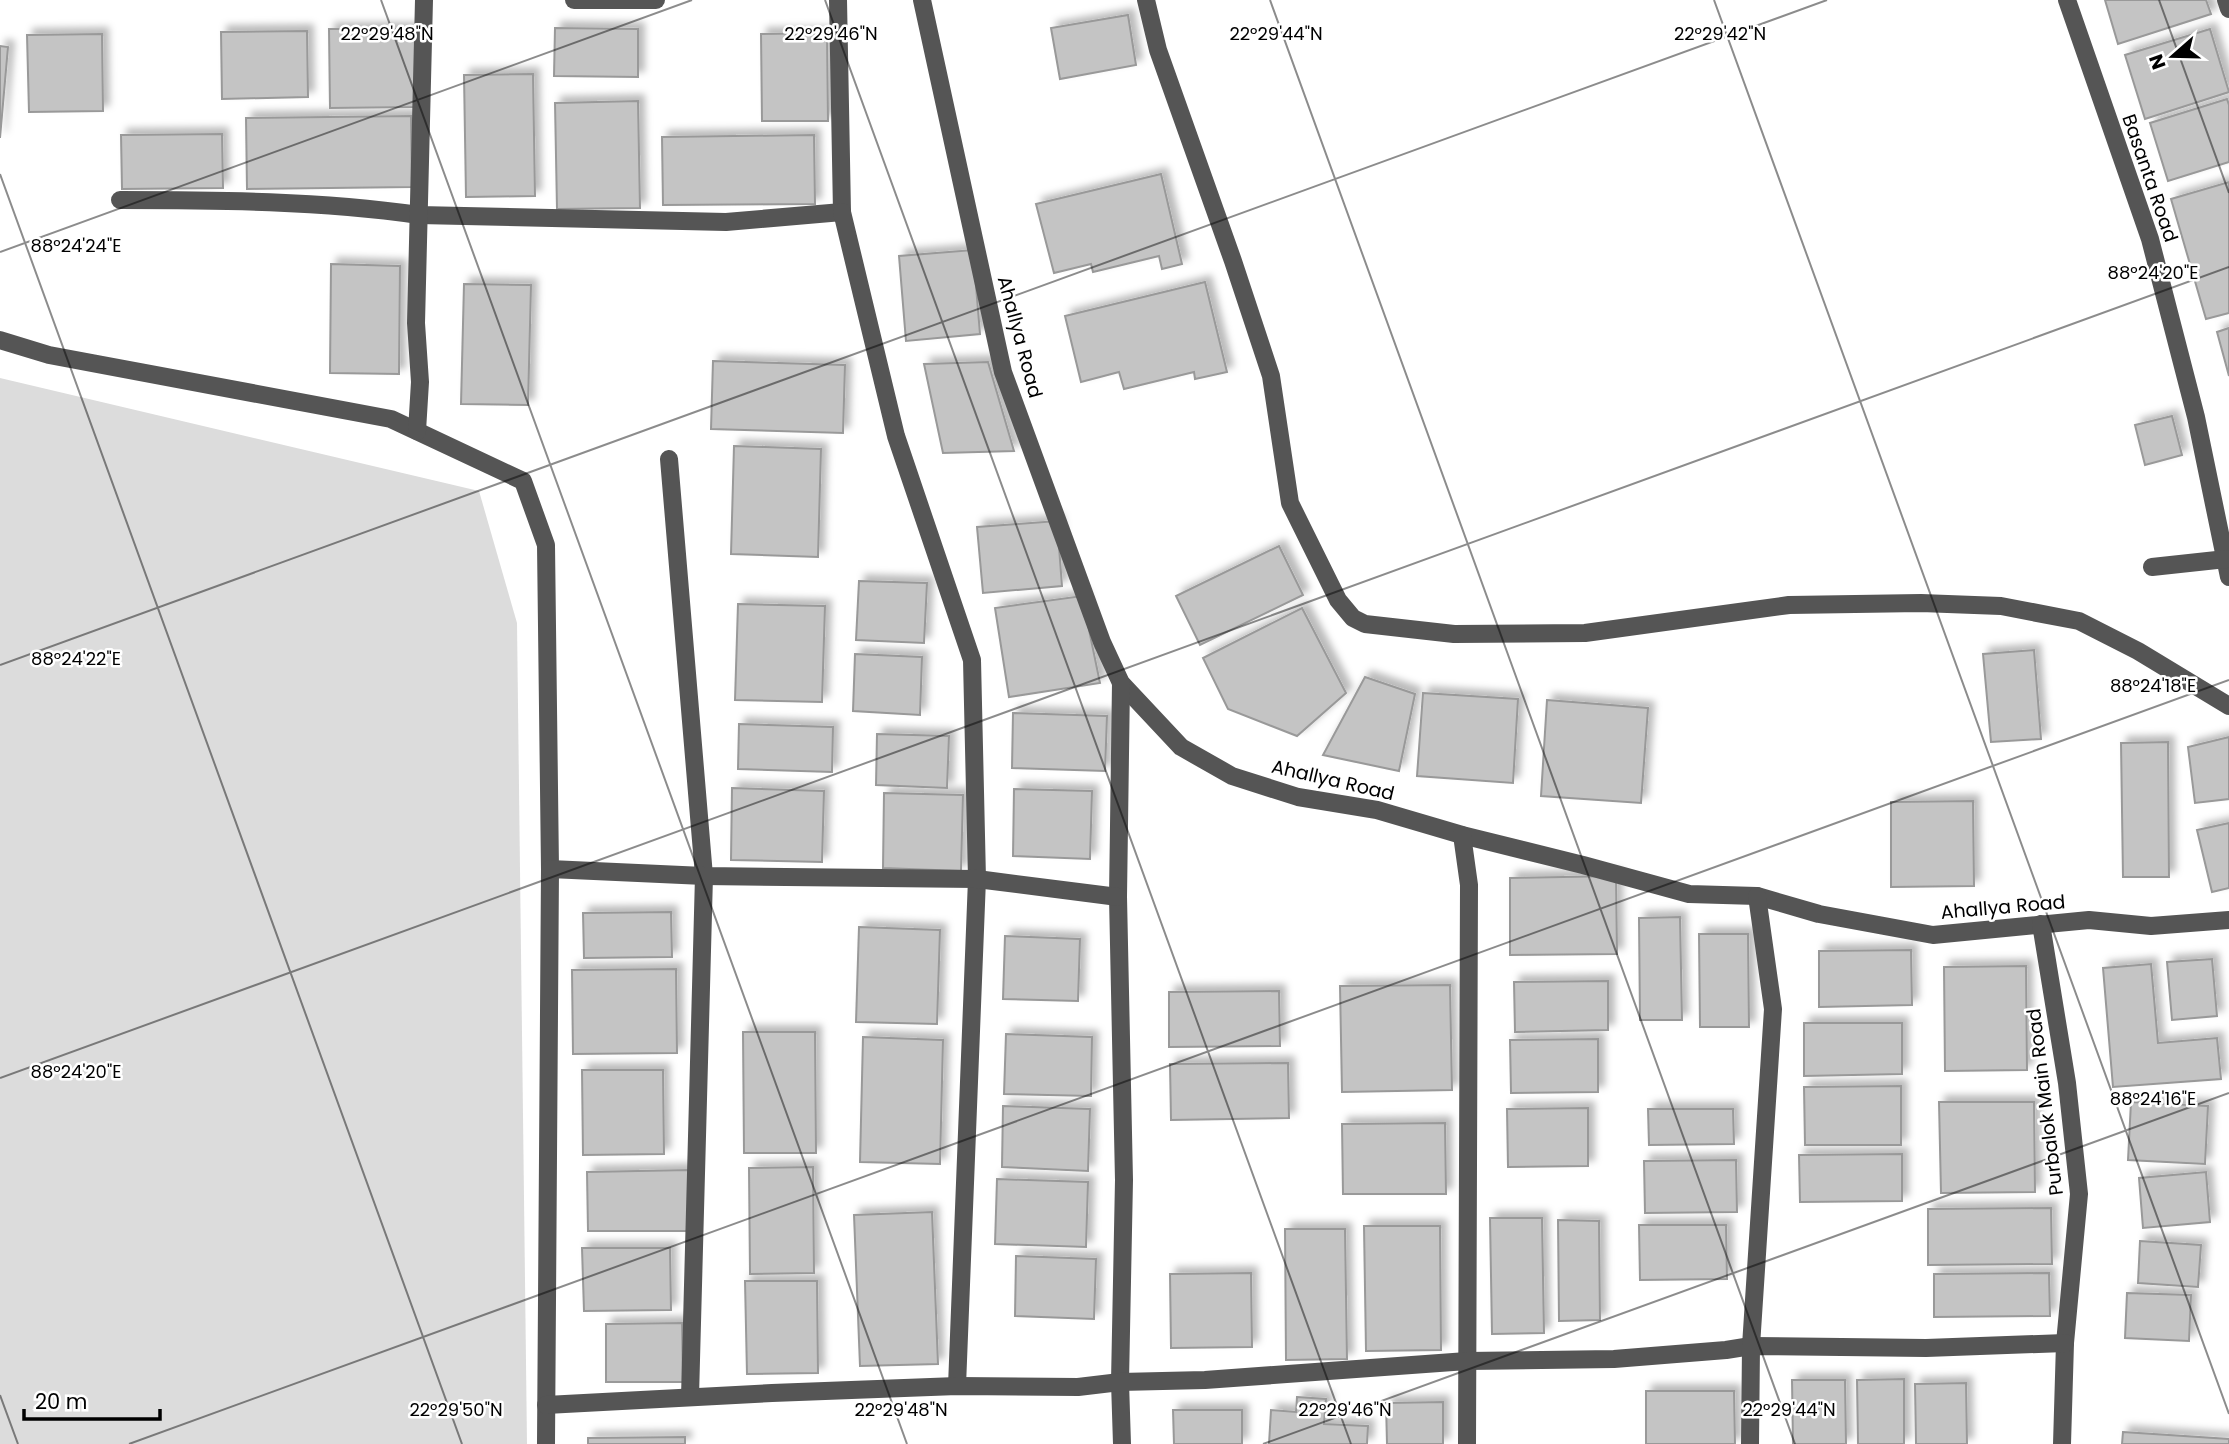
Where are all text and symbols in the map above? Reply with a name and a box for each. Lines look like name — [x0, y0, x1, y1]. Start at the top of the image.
text: 22°29'48"N — [340, 21, 434, 46]
text: 22°29'46"N — [784, 21, 878, 46]
text: 22°29'44"N — [1229, 21, 1323, 46]
text: 22°29'42"N — [1674, 21, 1766, 46]
north arrow — [2138, 21, 2208, 91]
text: N — [2142, 50, 2173, 73]
street label: Basanta Road — [2115, 110, 2185, 246]
text: 88°24'24"E — [31, 233, 121, 258]
text: 88°24'20"E — [2108, 260, 2198, 285]
street label: Ahallya Road — [991, 273, 1049, 401]
text: 88°24'22"E — [31, 646, 121, 671]
text: 88°24'18"E — [2110, 673, 2196, 698]
street label: Ahallya Road — [1269, 753, 1397, 807]
street label: Ahallya Road — [1939, 888, 2067, 926]
street label: Purbalok Main Road — [2020, 1007, 2070, 1197]
text: 88°24'20"E — [31, 1059, 121, 1084]
text: 88°24'16"E — [2110, 1086, 2196, 1111]
scale bar — [24, 1378, 161, 1422]
text: 20 m — [35, 1387, 88, 1416]
text: 22°29'50"N — [409, 1397, 503, 1422]
text: 22°29'48"N — [854, 1397, 948, 1422]
text: 22°29'46"N — [1298, 1397, 1392, 1422]
text: 22°29'44"N — [1742, 1397, 1836, 1422]

